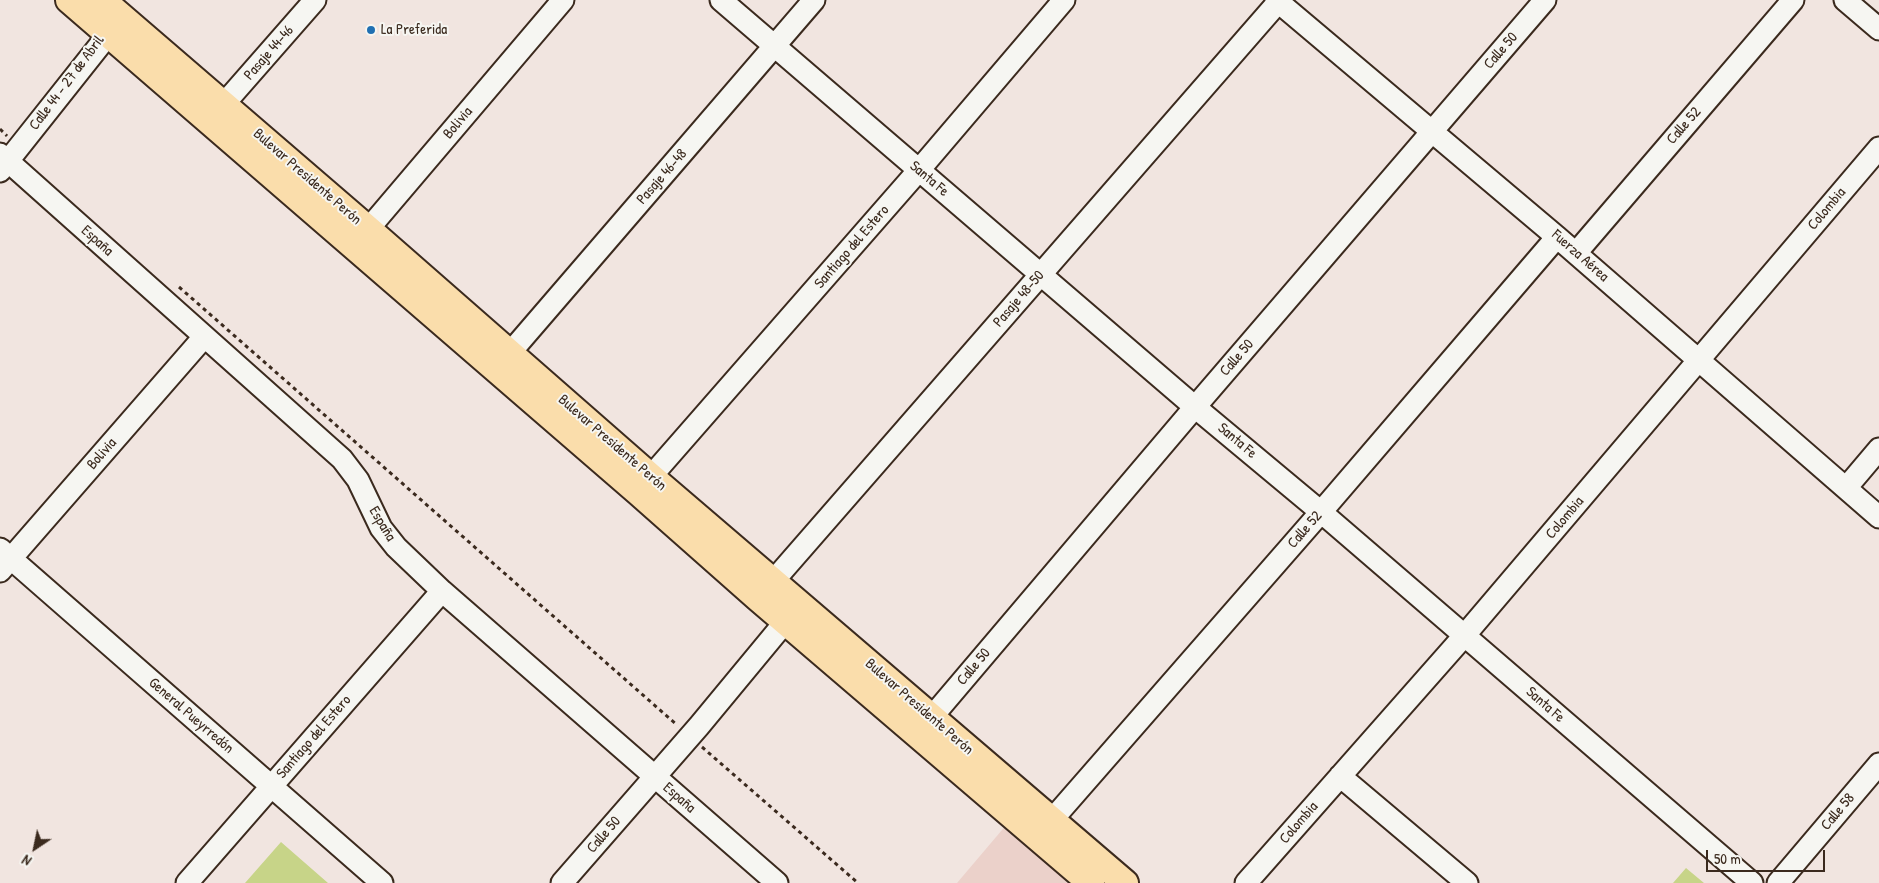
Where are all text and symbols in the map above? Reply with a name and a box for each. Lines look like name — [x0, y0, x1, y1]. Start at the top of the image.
place label: La Preferida — [381, 21, 447, 39]
street label: Pasaje 44-46 — [240, 22, 298, 84]
marker: La Preferida — [365, 24, 377, 36]
street label: Calle 50 — [1480, 29, 1522, 73]
street label: Calle 44 - 27 de Abril — [26, 32, 108, 134]
street label: Bolivia — [439, 103, 477, 143]
street label: Calle 52 — [1663, 104, 1705, 148]
street label: Bulevar Presidente Perón — [249, 125, 365, 229]
street label: Pasaje 46-48 — [633, 146, 691, 208]
street label: Santa Fe — [906, 157, 952, 201]
street label: Colombia — [1804, 184, 1850, 234]
street label: Santiago del Estero — [811, 202, 893, 292]
street label: España — [77, 222, 117, 260]
street label: Fuerza Aérea — [1548, 226, 1612, 286]
street label: Pasaje 48-50 — [990, 267, 1048, 331]
street label: Calle 50 — [1216, 336, 1258, 380]
street label: Bulevar Presidente Perón — [554, 391, 670, 495]
street label: Santa Fe — [1214, 419, 1260, 463]
street label: Bolivia — [83, 434, 121, 474]
street label: Colombia — [1542, 493, 1588, 543]
street label: España — [365, 503, 399, 545]
street label: Calle 52 — [1284, 508, 1326, 552]
street label: Calle 50 — [953, 645, 995, 689]
street label: Bulevar Presidente Perón — [861, 655, 977, 759]
street label: General Pueyrredón — [145, 674, 237, 758]
street label: Santa Fe — [1522, 683, 1568, 727]
street label: Santiago del Estero — [273, 692, 355, 782]
street label: España — [659, 779, 699, 817]
street label: Calle 58 — [1817, 790, 1859, 834]
street label: Colombia — [1276, 798, 1322, 848]
street label: Calle 50 — [583, 813, 625, 857]
north arrow — [10, 823, 60, 873]
scale bar — [1709, 840, 1828, 872]
text: 50 m — [1714, 848, 1741, 869]
text: N — [18, 851, 35, 871]

